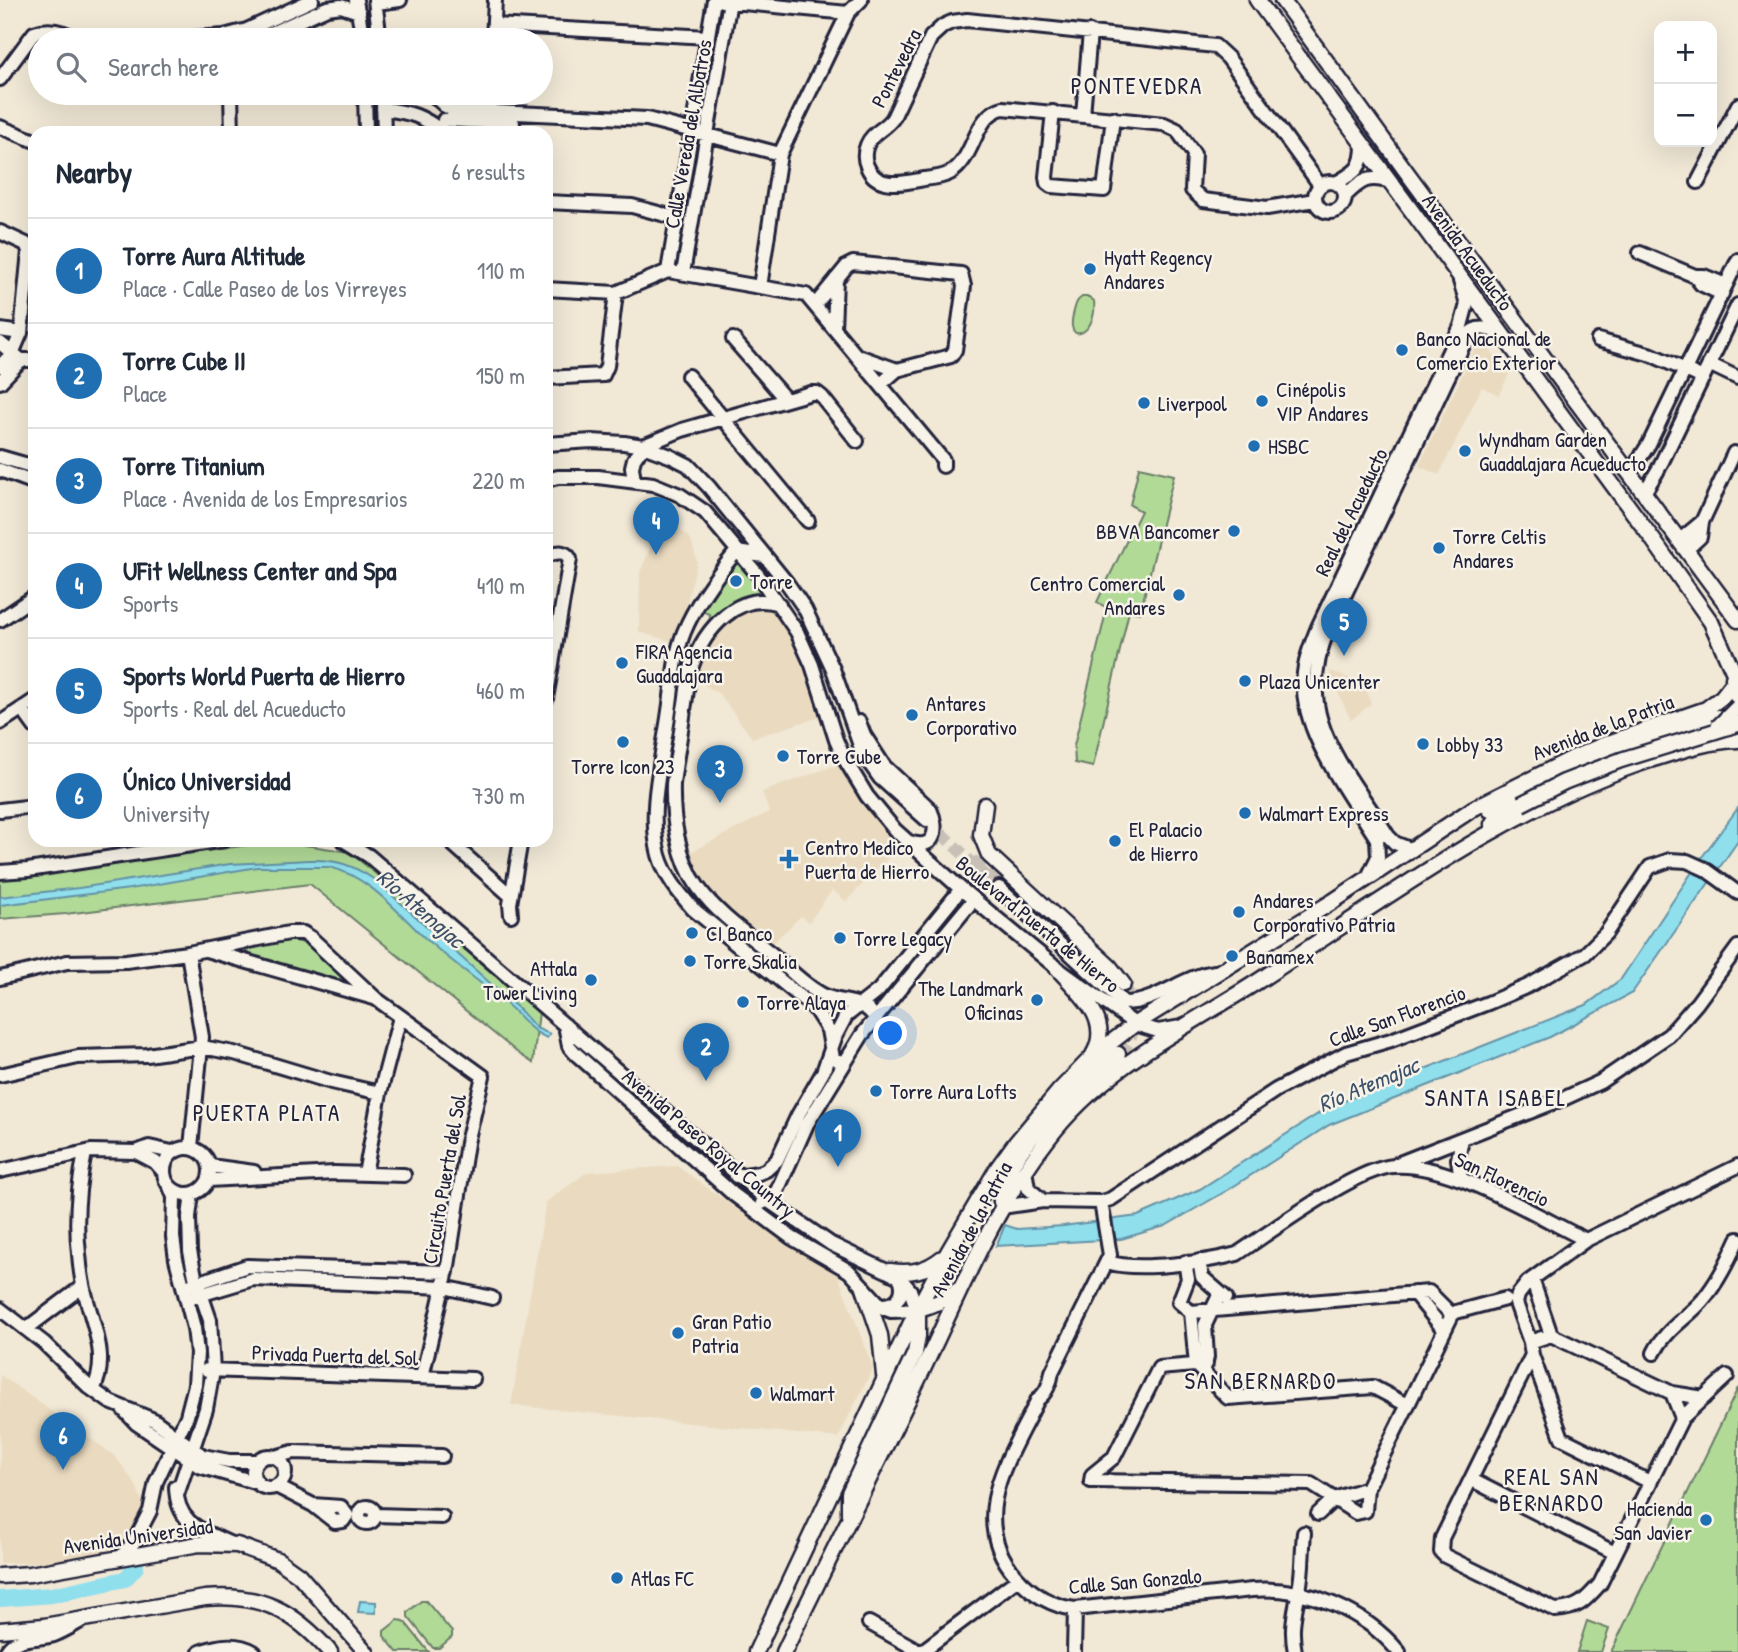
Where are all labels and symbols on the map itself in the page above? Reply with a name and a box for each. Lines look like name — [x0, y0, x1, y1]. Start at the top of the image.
street label: Pontevedra — [864, 24, 928, 112]
street label: Calle Vereda del Albatros — [657, 37, 719, 231]
district label: PONTEVEDRA — [1071, 70, 1203, 101]
street label: Avenida Acueducto — [1416, 188, 1520, 316]
place label: Hyatt Regency Andares — [1104, 243, 1212, 296]
marker: Hyatt Regency Andares — [1082, 261, 1098, 277]
place label: Banco Nacional de Comercio Exterior — [1416, 324, 1556, 377]
marker: Banco Nacional de Comercio Exterior — [1394, 342, 1410, 358]
place label: Cinépolis VIP Andares — [1276, 375, 1368, 428]
place label: Liverpool — [1158, 389, 1227, 418]
marker: Cinépolis VIP Andares — [1254, 393, 1270, 409]
marker: Liverpool — [1136, 395, 1152, 411]
place label: Wyndham Garden Guadalajara Acueducto — [1479, 425, 1646, 478]
place label: HSBC — [1268, 432, 1310, 461]
marker: HSBC — [1246, 438, 1262, 454]
street label: Real del Acueducto — [1307, 443, 1395, 581]
marker: Wyndham Garden Guadalajara Acueducto — [1457, 443, 1473, 459]
pin: 4 — [633, 497, 679, 555]
place label: BBVA Bancomer — [1096, 517, 1220, 546]
place label: Torre Celtis Andares — [1453, 522, 1546, 575]
marker: BBVA Bancomer — [1226, 523, 1242, 539]
marker: Torre Celtis Andares — [1431, 540, 1447, 556]
place label: Torre — [750, 567, 793, 596]
place label: Centro Comercial Andares — [1030, 569, 1165, 622]
marker: Torre — [728, 573, 744, 589]
marker: Centro Comercial Andares — [1171, 587, 1187, 603]
pin: 5 — [1321, 598, 1367, 656]
place label: FIRA Agencia Guadalajara — [635, 637, 732, 690]
marker: FIRA Agencia Guadalajara — [614, 655, 630, 671]
place label: Plaza Unicenter — [1259, 667, 1380, 696]
marker: Plaza Unicenter — [1237, 673, 1253, 689]
street label: Avenida de la Patria — [1528, 687, 1678, 767]
place label: Antares Corporativo — [926, 689, 1017, 742]
marker: Antares Corporativo — [904, 707, 920, 723]
place label: Lobby 33 — [1437, 730, 1503, 759]
marker: Torre Icon 23 — [615, 734, 631, 750]
marker: Lobby 33 — [1415, 736, 1431, 752]
place label: Torre Cube — [797, 742, 882, 771]
pin: 3 — [697, 745, 743, 803]
marker: Torre Cube — [775, 748, 791, 764]
place label: Torre Icon 23 — [572, 752, 674, 781]
place label: Walmart Express — [1259, 799, 1389, 828]
marker: Walmart Express — [1237, 805, 1253, 821]
place label: El Palacio de Hierro — [1129, 815, 1202, 868]
place label: Centro Medico Puerta de Hierro — [805, 833, 929, 886]
marker: El Palacio de Hierro — [1107, 833, 1123, 849]
marker: Centro Medico Puerta de Hierro — [779, 849, 799, 869]
street label: Boulevard Puerta de Hierro — [950, 849, 1126, 999]
water label: Río Atemajac — [371, 861, 474, 957]
place label: Andares Corporativo Patria — [1253, 886, 1395, 939]
marker: Andares Corporativo Patria — [1231, 904, 1247, 920]
place label: CI Banco — [706, 919, 772, 948]
place label: Torre Legacy — [854, 924, 953, 953]
marker: CI Banco — [684, 925, 700, 941]
marker: Torre Legacy — [832, 930, 848, 946]
place label: Banamex — [1246, 942, 1315, 971]
place label: Torre Skalia — [704, 947, 797, 976]
marker: Banamex — [1224, 948, 1240, 964]
marker: Torre Skalia — [682, 953, 698, 969]
place label: Attala Tower Living — [483, 954, 577, 1007]
marker: Attala Tower Living — [583, 972, 599, 988]
place label: The Landmark Oficinas — [918, 974, 1023, 1027]
street label: Calle San Florencio — [1325, 978, 1469, 1054]
place label: Torre Alaya — [757, 988, 846, 1017]
marker: The Landmark Oficinas — [1029, 992, 1045, 1008]
marker: Torre Alaya — [735, 994, 751, 1010]
your location — [873, 1016, 907, 1050]
pin: 2 — [683, 1023, 729, 1081]
water label: Río Atemajac — [1313, 1048, 1426, 1119]
street label: Avenida Paseo Royal Country — [616, 1062, 802, 1224]
place label: Torre Aura Lofts — [890, 1077, 1017, 1106]
district label: SANTA ISABEL — [1425, 1082, 1567, 1113]
marker: Torre Aura Lofts — [868, 1083, 884, 1099]
street label: Circuito Puerta del Sol — [415, 1091, 473, 1266]
district label: PUERTA PLATA — [193, 1097, 341, 1128]
pin: 1 — [815, 1109, 861, 1167]
street label: San Florencio — [1450, 1144, 1554, 1214]
street label: Avenida de la Patria — [923, 1156, 1019, 1302]
place label: Gran Patio Patria — [692, 1307, 771, 1360]
marker: Gran Patio Patria — [670, 1325, 686, 1341]
street label: Privada Puerta del Sol — [251, 1338, 419, 1372]
district label: SAN BERNARDO — [1184, 1365, 1338, 1396]
place label: Walmart — [770, 1379, 835, 1408]
marker: Walmart — [748, 1385, 764, 1401]
pin: 6 — [40, 1412, 86, 1470]
district label: REAL SAN BERNARDO — [1499, 1461, 1605, 1518]
place label: Hacienda San Javier — [1614, 1494, 1692, 1547]
street label: Avenida Universidad — [61, 1511, 215, 1561]
marker: Hacienda San Javier — [1698, 1512, 1714, 1528]
street label: Calle San Gonzalo — [1067, 1561, 1203, 1601]
place label: Atlas FC — [631, 1564, 695, 1593]
marker: Atlas FC — [609, 1570, 625, 1586]

